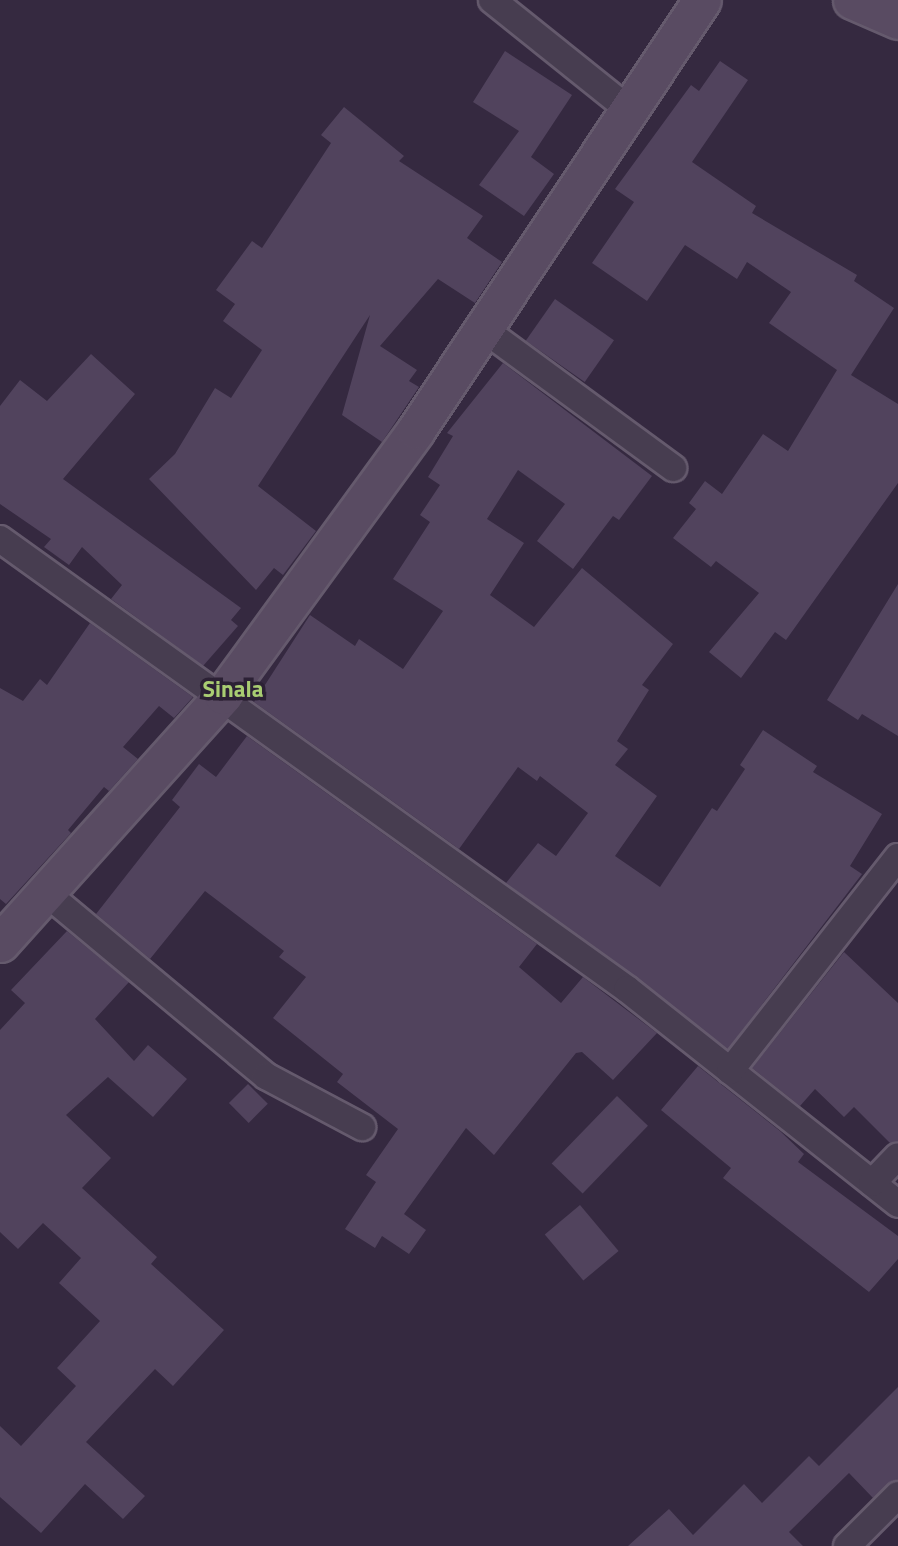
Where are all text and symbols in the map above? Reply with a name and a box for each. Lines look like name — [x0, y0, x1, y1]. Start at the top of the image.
district label: Sinala — [203, 675, 263, 703]

